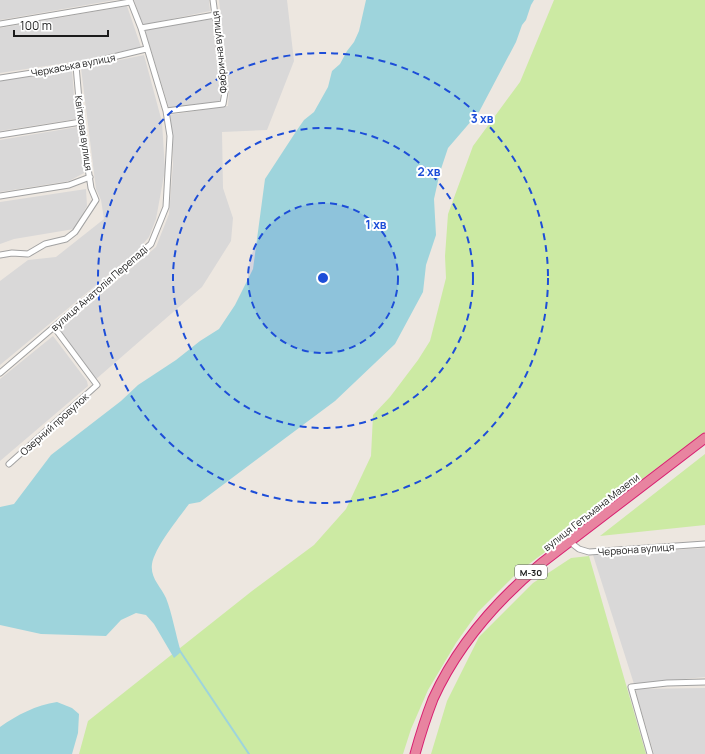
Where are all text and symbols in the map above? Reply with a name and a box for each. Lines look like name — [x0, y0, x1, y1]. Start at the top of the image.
street label: Фабрична вулиця — [208, 10, 230, 94]
scale bar — [14, 12, 108, 38]
text: 100 m — [20, 17, 52, 34]
street label: Черкаська вулиця — [30, 50, 116, 80]
street label: Квіткова вулиця — [72, 94, 96, 172]
text: 3 хв — [471, 110, 494, 127]
text: 2 хв — [418, 163, 441, 180]
text: 1 хв — [365, 216, 387, 233]
street label: вулиця Анатолія Перепаді — [48, 242, 150, 334]
centre of rings — [316, 271, 330, 285]
street label: Озерний провулок — [17, 389, 92, 459]
street label: вулиця Гетьмана Мазепи — [540, 470, 642, 554]
street label: Червона вулиця — [597, 539, 675, 559]
road number: М-30 — [515, 565, 547, 579]

